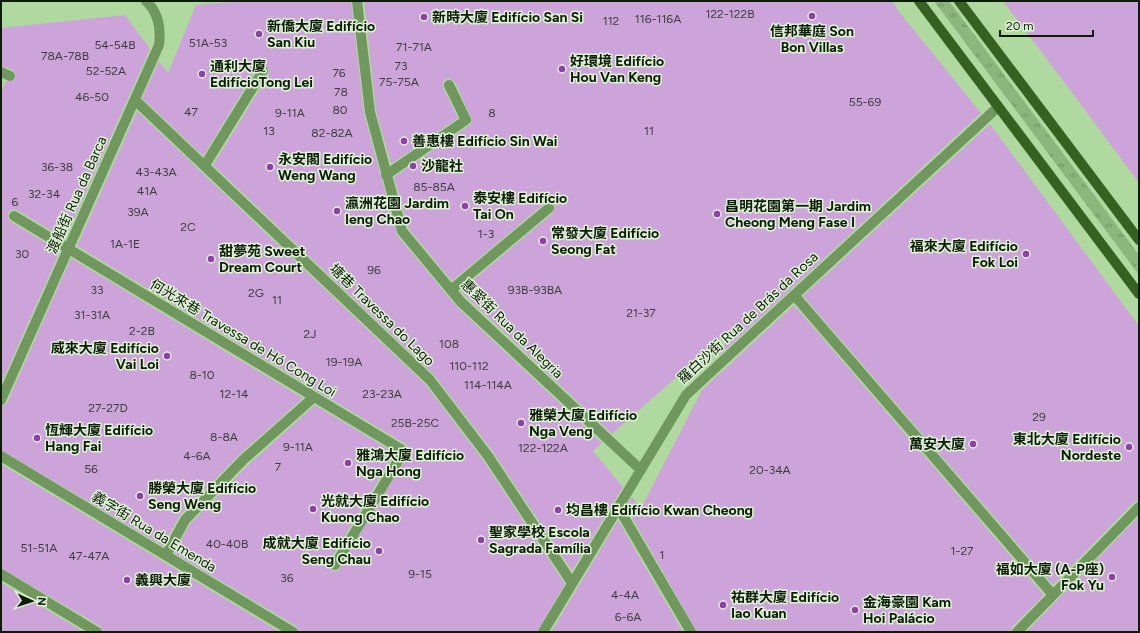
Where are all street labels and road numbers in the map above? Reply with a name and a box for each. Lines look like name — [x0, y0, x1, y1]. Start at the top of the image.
street label: 渡船街 Rua da Barca — [43, 134, 111, 256]
street label: 羅白沙街 Rua de Brás da Rosa — [674, 248, 822, 388]
street label: 塘巷 Travessa do Lago — [326, 261, 438, 369]
street label: 何光來巷 Travessa de Hó Cong Loi — [147, 275, 339, 401]
street label: 惠愛街 Rua da Alegria — [458, 276, 566, 382]
street label: 義字街 Rua da Emenda — [89, 488, 219, 576]

